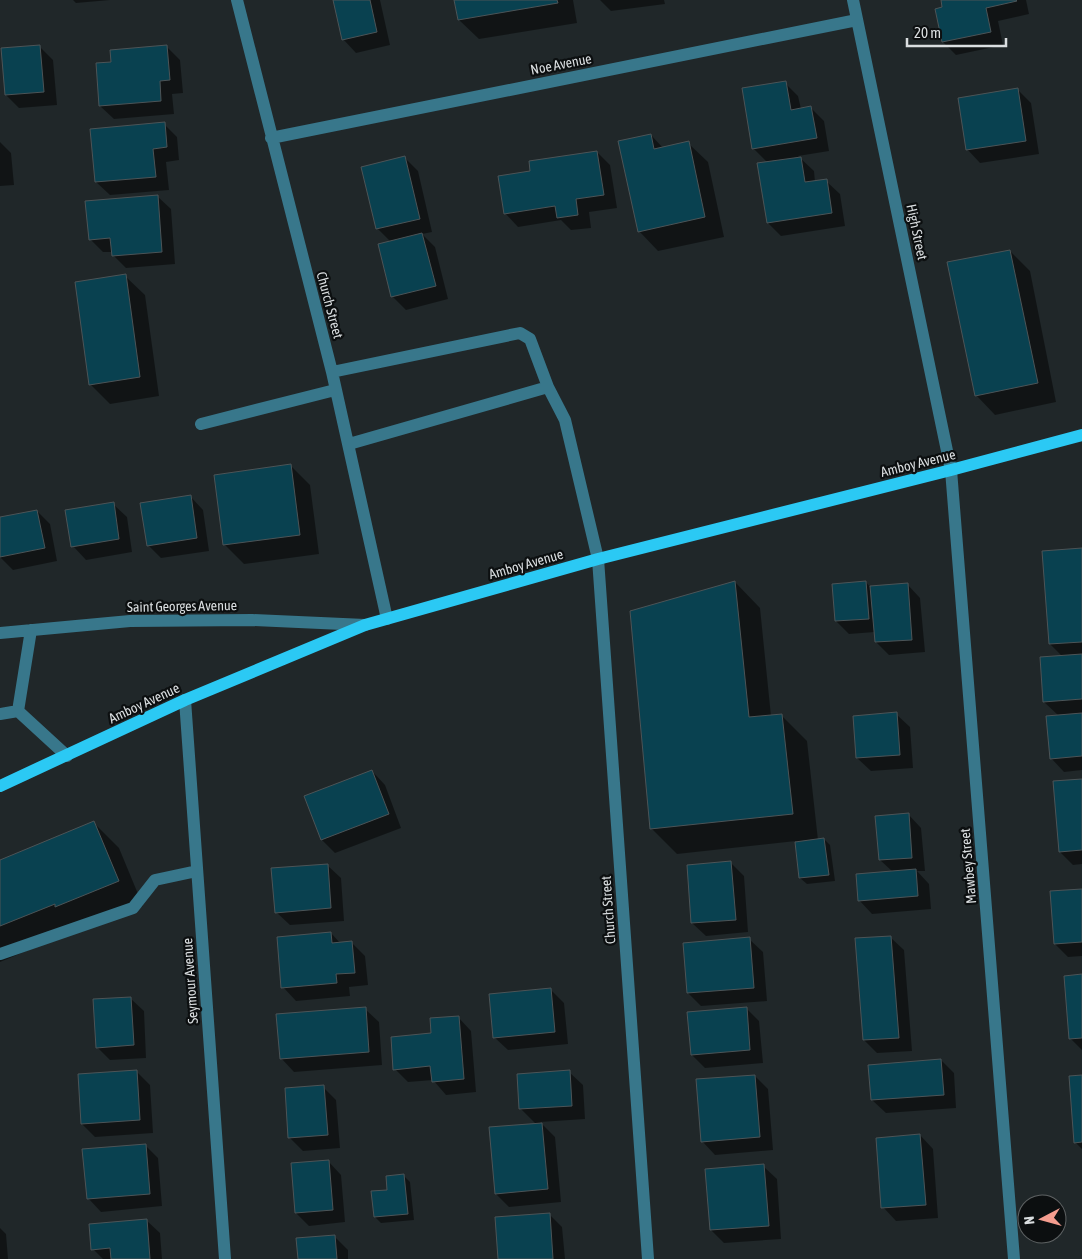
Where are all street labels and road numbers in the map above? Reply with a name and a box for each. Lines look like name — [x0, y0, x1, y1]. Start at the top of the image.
street label: Noe Avenue — [529, 50, 593, 78]
street label: High Street — [903, 203, 931, 261]
street label: Church Street — [313, 270, 347, 340]
street label: Amboy Avenue — [879, 446, 957, 480]
street label: Amboy Avenue — [487, 546, 565, 582]
street label: Saint Georges Avenue — [127, 597, 237, 615]
street label: Amboy Avenue — [106, 680, 182, 726]
street label: Mawbey Street — [957, 828, 979, 904]
street label: Church Street — [598, 875, 618, 945]
street label: Seymour Avenue — [179, 937, 201, 1025]

